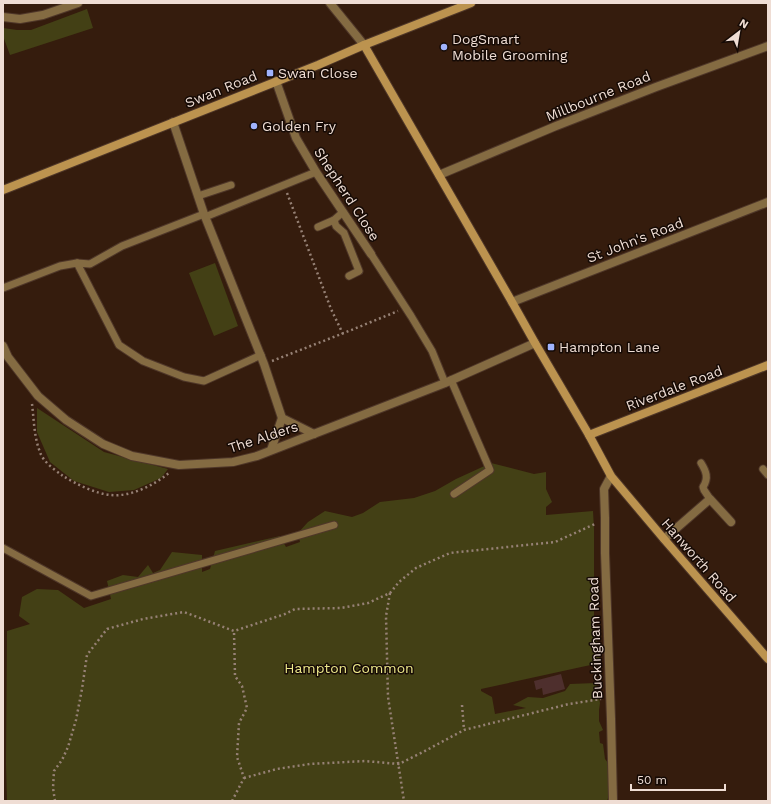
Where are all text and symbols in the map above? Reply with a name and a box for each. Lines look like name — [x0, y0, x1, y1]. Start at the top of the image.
north arrow — [719, 12, 759, 52]
text: N — [737, 16, 751, 32]
place label: DogSmart Mobile Grooming — [452, 31, 568, 63]
marker: DogSmart Mobile Grooming — [439, 42, 449, 52]
place label: Swan Close — [278, 65, 358, 81]
street label: Swan Road — [183, 67, 259, 111]
marker: Swan Close — [265, 68, 275, 78]
street label: Millbourne Road — [543, 68, 653, 124]
place label: Golden Fry — [262, 118, 337, 134]
marker: Golden Fry — [249, 121, 259, 131]
street label: Shepherd Close — [311, 144, 383, 244]
street label: St John's Road — [585, 214, 685, 266]
place label: Hampton Lane — [559, 339, 660, 355]
marker: Hampton Lane — [546, 342, 556, 352]
street label: Riverdale Road — [624, 362, 724, 414]
street label: The Alders — [226, 418, 300, 456]
street label: Hanworth Road — [658, 515, 740, 605]
street label: Buckingham Road — [585, 577, 605, 699]
park label: Hampton Common — [284, 660, 414, 676]
scale bar — [631, 766, 725, 792]
text: 50 m — [637, 773, 667, 787]

